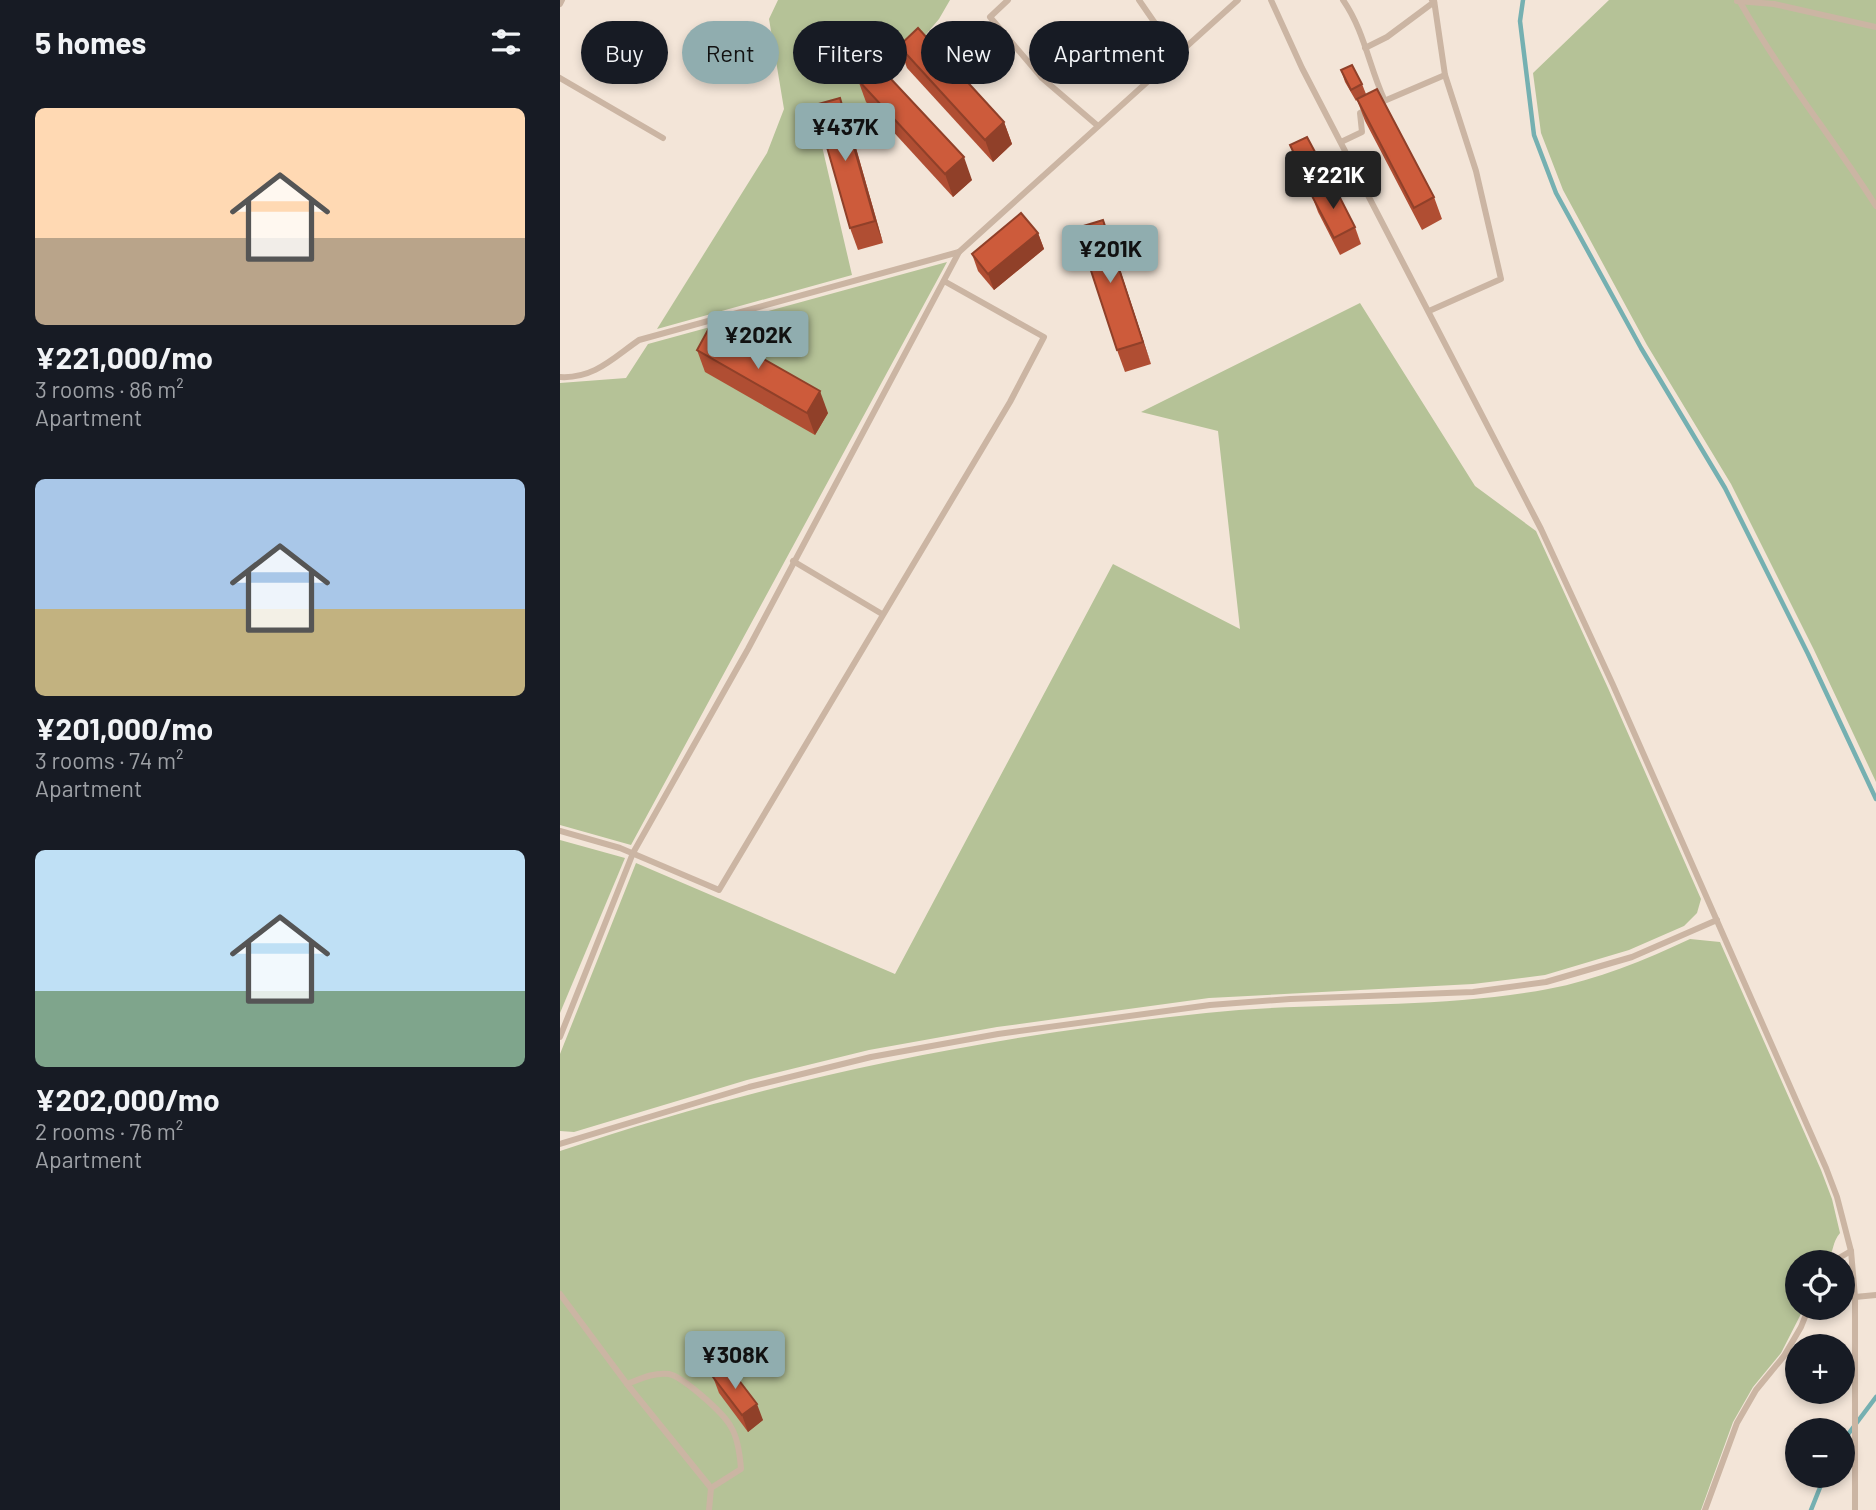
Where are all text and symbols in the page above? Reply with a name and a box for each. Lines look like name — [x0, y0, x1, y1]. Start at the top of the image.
chip: Buy — [581, 21, 668, 84]
chip: Rent — [682, 21, 779, 84]
chip: Filters — [793, 21, 907, 84]
chip: New — [921, 21, 1015, 84]
chip: Apartment — [1029, 21, 1189, 84]
icon: filters — [487, 23, 525, 61]
text: 5 homes — [35, 24, 146, 60]
pin: ¥437K — [796, 104, 894, 163]
text: ¥437K — [811, 112, 879, 140]
pin: ¥221K — [1284, 152, 1382, 211]
icon: home — [217, 154, 343, 280]
text: ¥221K — [1301, 160, 1365, 188]
pin: ¥201K — [1061, 226, 1159, 285]
text: ¥201K — [1078, 234, 1142, 262]
pin: ¥202K — [709, 312, 807, 371]
text: ¥202K — [723, 320, 793, 348]
text: ¥221,000/mo — [35, 339, 213, 375]
text: 3 rooms · 86 m² — [35, 375, 184, 403]
text: Apartment — [35, 403, 142, 431]
icon: home — [217, 525, 343, 651]
text: ¥201,000/mo — [35, 710, 213, 746]
text: 3 rooms · 74 m² — [35, 746, 184, 774]
text: Apartment — [35, 774, 142, 802]
icon: home — [217, 896, 343, 1022]
text: ¥202,000/mo — [35, 1081, 220, 1117]
text: 2 rooms · 76 m² — [35, 1117, 183, 1145]
text: Apartment — [35, 1145, 142, 1173]
map controls — [1785, 1250, 1855, 1488]
button: locate — [1785, 1250, 1855, 1320]
pin: ¥308K — [686, 1332, 784, 1391]
button: + — [1785, 1334, 1855, 1404]
text: ¥308K — [701, 1340, 769, 1368]
button: − — [1785, 1418, 1855, 1488]

